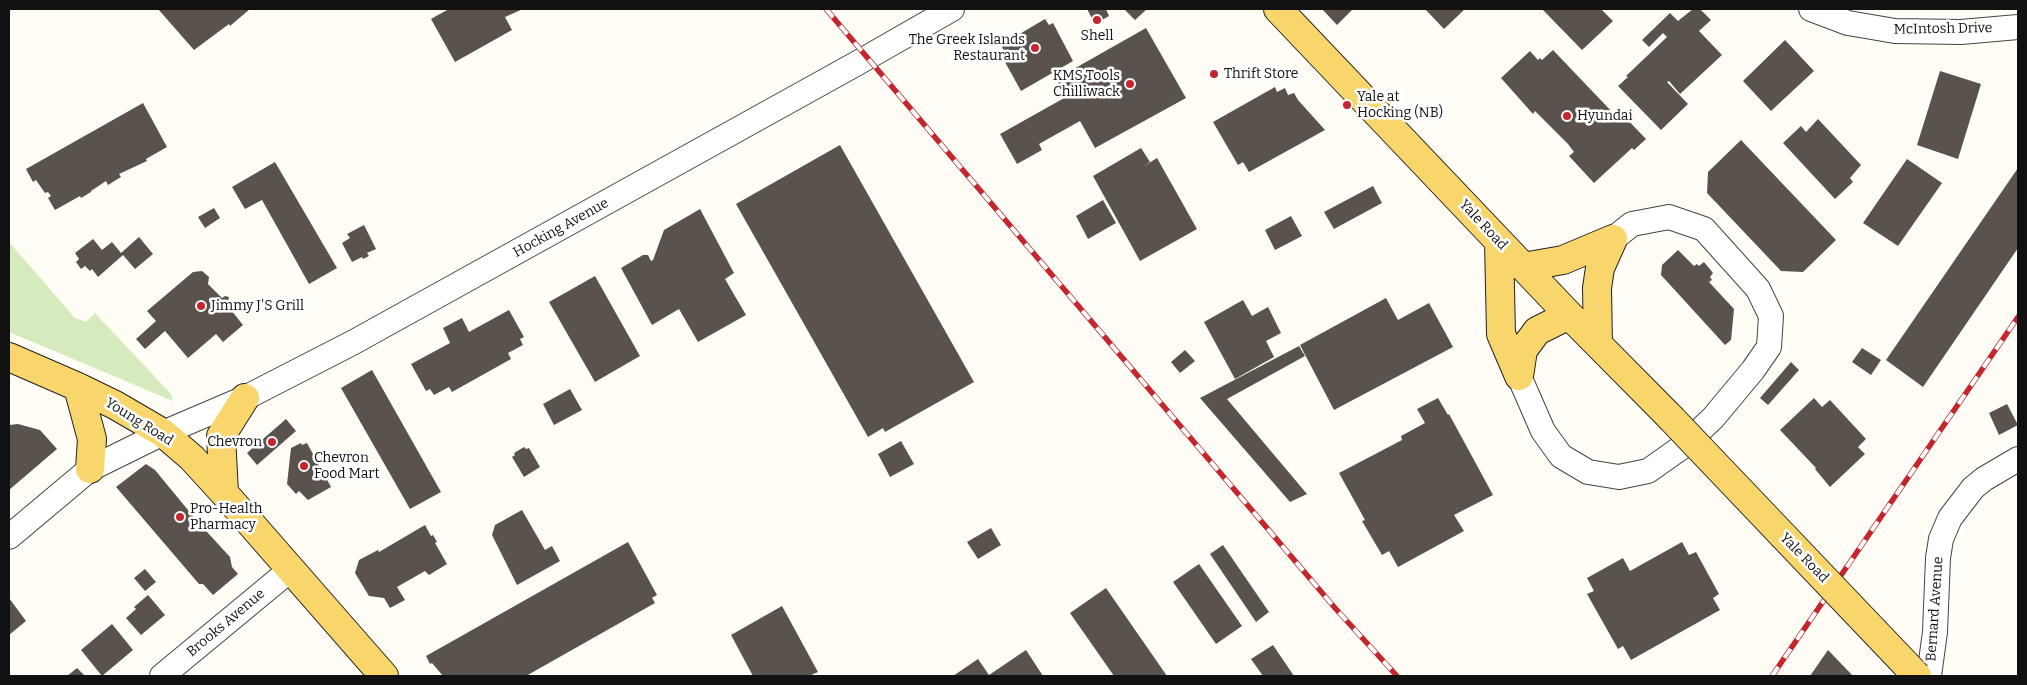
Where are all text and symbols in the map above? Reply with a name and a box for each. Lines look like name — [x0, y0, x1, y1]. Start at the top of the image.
marker: Shell — [1091, 14, 1103, 26]
street label: McIntosh Drive — [1893, 20, 1993, 38]
place label: Shell — [1081, 28, 1113, 44]
place label: The Greek Islands Restaurant — [909, 32, 1025, 64]
marker: The Greek Islands Restaurant — [1029, 42, 1041, 54]
place label: Thrift Store — [1224, 66, 1298, 82]
place label: KMS Tools Chilliwack — [1053, 68, 1120, 100]
marker: Thrift Store — [1208, 68, 1220, 80]
marker: KMS Tools Chilliwack — [1124, 78, 1136, 90]
place label: Yale at Hocking (NB) — [1357, 89, 1443, 121]
marker: Yale at Hocking (NB) — [1341, 99, 1353, 111]
place label: Hyundai — [1577, 108, 1633, 124]
marker: Hyundai — [1561, 110, 1573, 122]
street label: Hocking Avenue — [510, 195, 612, 261]
street label: Yale Road — [1455, 196, 1511, 254]
place label: Jimmy J'S Grill — [211, 298, 304, 314]
marker: Jimmy J'S Grill — [195, 300, 207, 312]
street label: Young Road — [102, 394, 176, 450]
place label: Chevron — [207, 434, 262, 450]
marker: Chevron — [266, 436, 278, 448]
place label: Chevron Food Mart — [314, 450, 380, 482]
marker: Chevron Food Mart — [298, 460, 310, 472]
place label: Pro-Health Pharmacy — [190, 501, 262, 534]
marker: Pro-Health Pharmacy — [174, 511, 186, 523]
street label: Yale Road — [1776, 530, 1832, 586]
street label: Bernard Avenue — [1923, 556, 1947, 662]
street label: Brooks Avenue — [183, 585, 269, 661]

